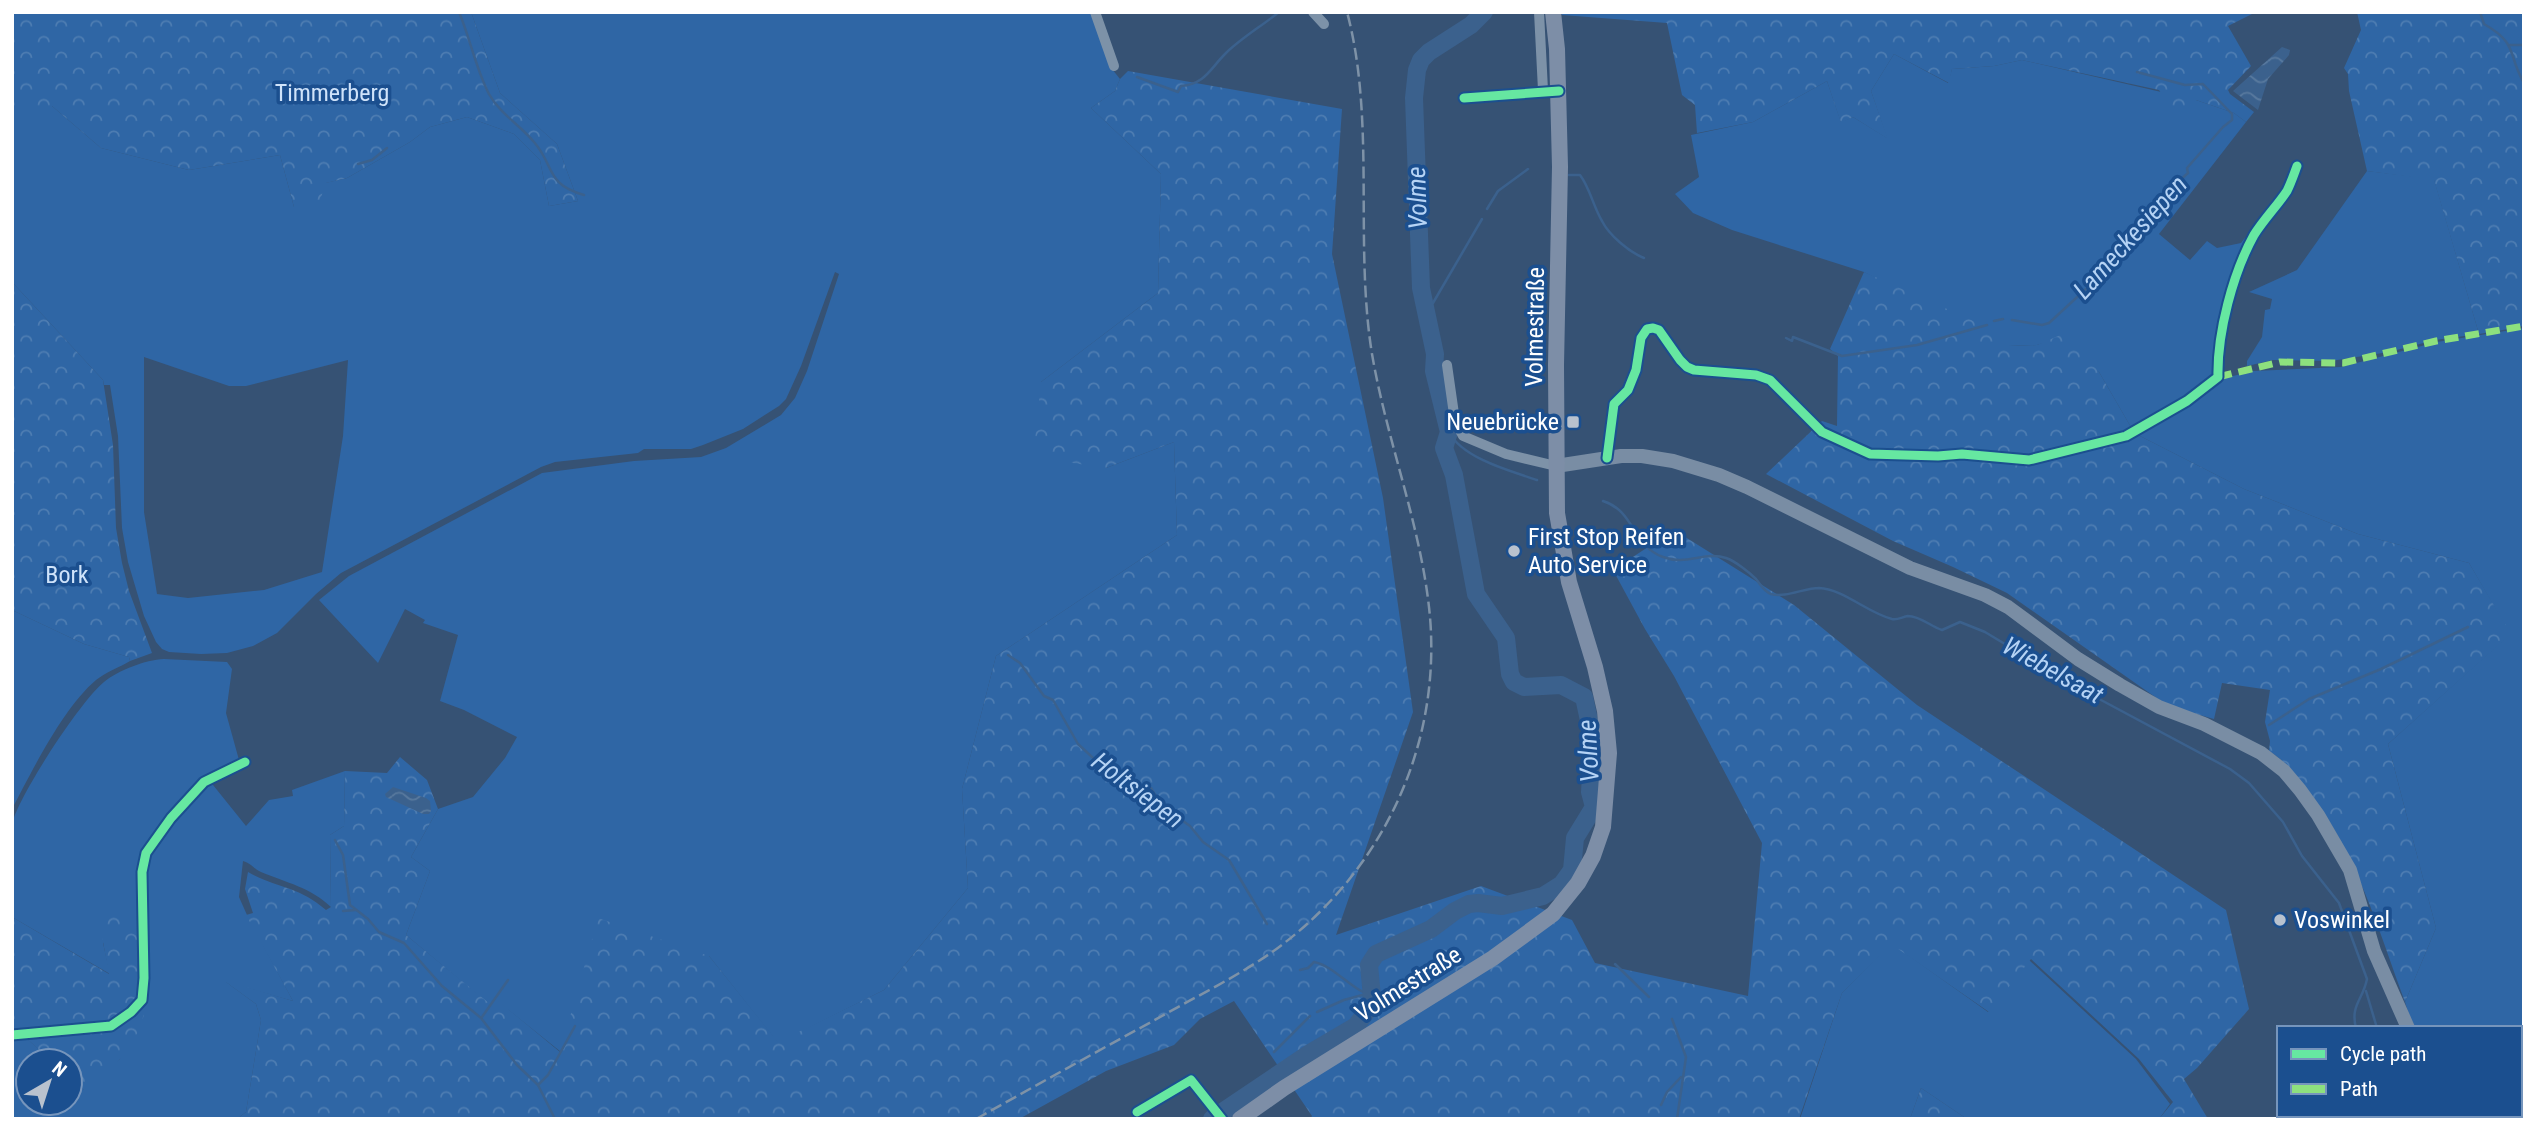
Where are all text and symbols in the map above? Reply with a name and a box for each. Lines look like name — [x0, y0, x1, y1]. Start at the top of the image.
park label: Timmerberg — [275, 79, 389, 107]
water label: Volme — [1401, 166, 1433, 230]
water label: Lameckesiepen — [2067, 169, 2193, 305]
street label: Volmestraße — [1520, 267, 1550, 387]
place label: Neuebrücke — [1446, 408, 1559, 436]
marker: Neuebrücke — [1565, 414, 1581, 430]
place label: First Stop Reifen Auto Service — [1528, 523, 1684, 579]
marker: First Stop Reifen Auto Service — [1506, 543, 1522, 559]
park label: Bork — [45, 561, 89, 589]
water label: Wiebelsaat — [1998, 630, 2109, 710]
water label: Volme — [1571, 719, 1605, 783]
water label: Holtsiepen — [1086, 746, 1190, 834]
place label: Voswinkel — [2294, 906, 2390, 934]
marker: Voswinkel — [2272, 912, 2288, 928]
street label: Volmestraße — [1350, 940, 1466, 1028]
legend — [2277, 1026, 2522, 1117]
text: Cycle path — [2340, 1042, 2426, 1066]
north arrow — [14, 1047, 84, 1117]
text: N — [48, 1057, 71, 1082]
text: Path — [2340, 1077, 2378, 1101]

